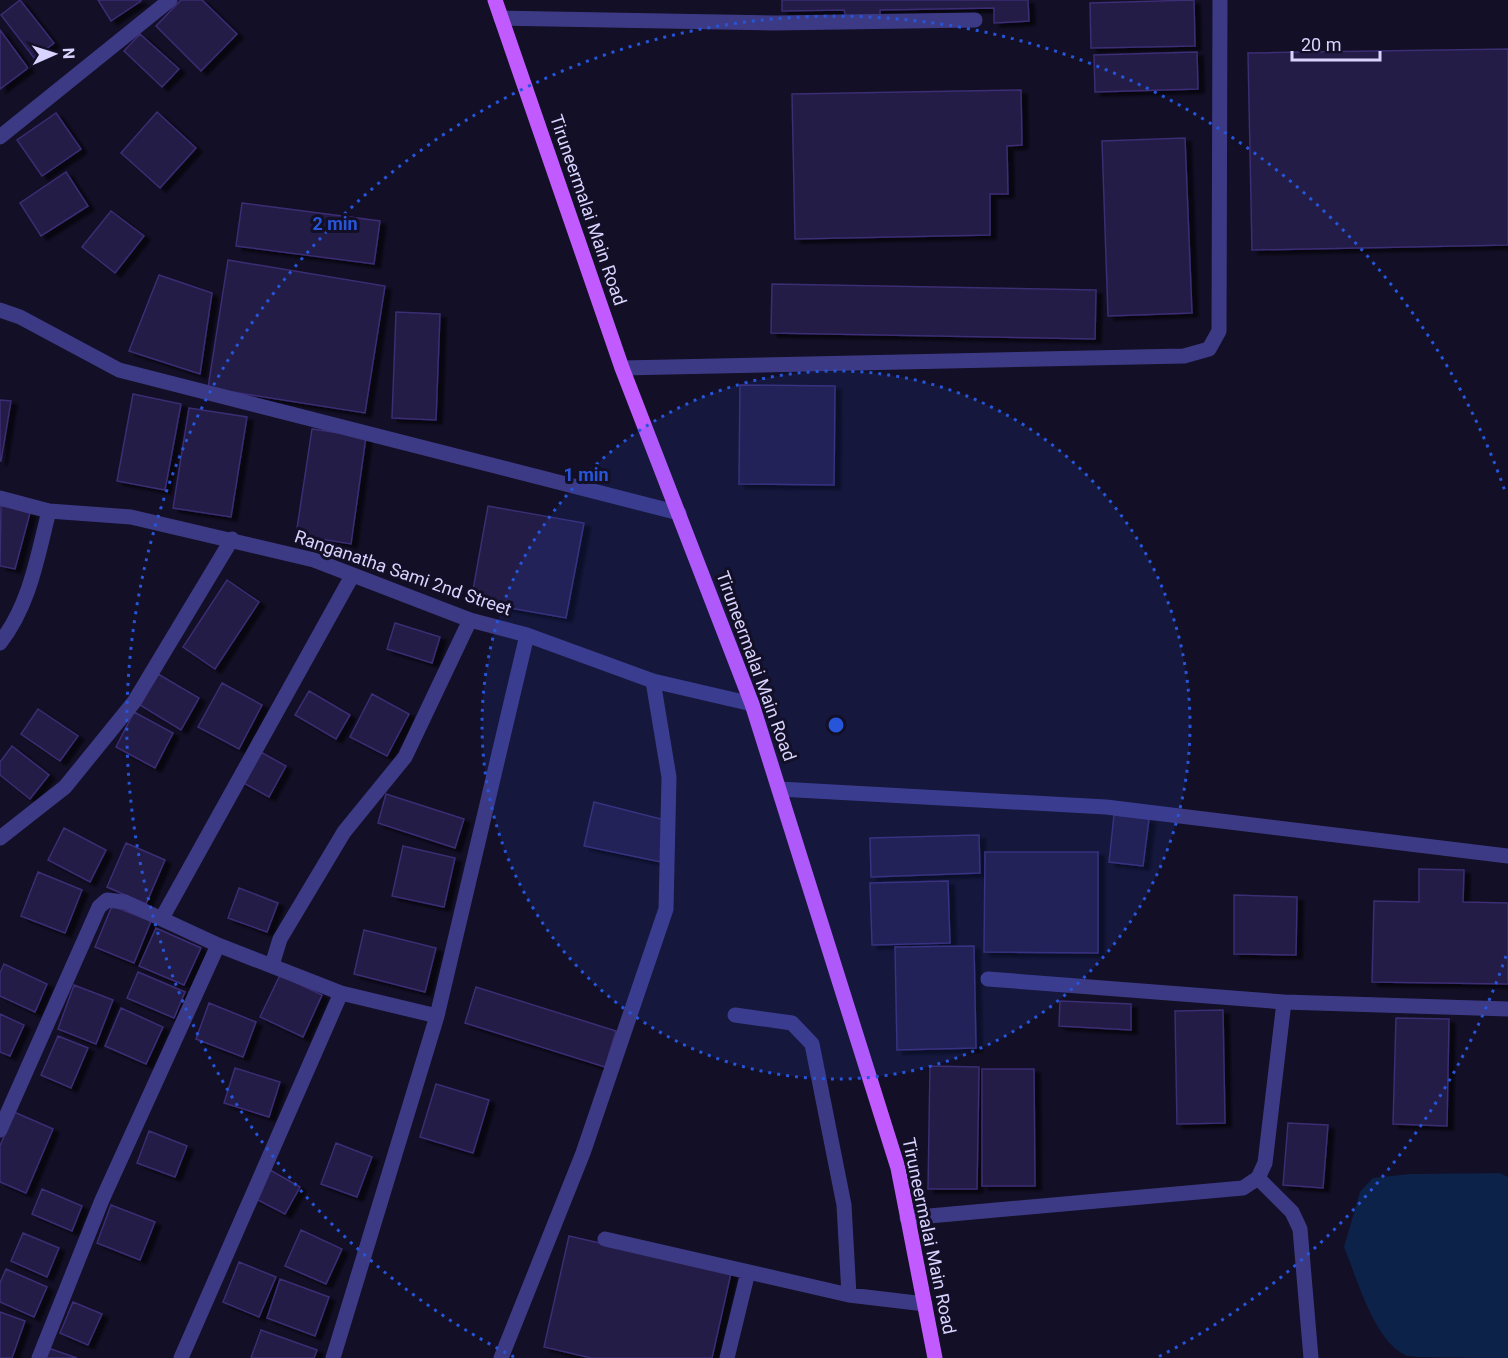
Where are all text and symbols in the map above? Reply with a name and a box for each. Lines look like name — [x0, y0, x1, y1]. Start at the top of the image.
north arrow — [24, 24, 84, 84]
scale bar — [1292, 24, 1380, 62]
text: 20 m — [1301, 34, 1341, 55]
text: N — [59, 47, 78, 59]
street label: Tiruneermalai Main Road — [546, 112, 631, 308]
text: 2 min — [312, 213, 358, 234]
text: 1 min — [563, 464, 609, 485]
street label: Ranganatha Sami 2nd Street — [292, 526, 514, 620]
street label: Tiruneermalai Main Road — [712, 568, 801, 764]
centre of rings — [826, 715, 846, 735]
street label: Tiruneermalai Main Road — [898, 1136, 961, 1336]

